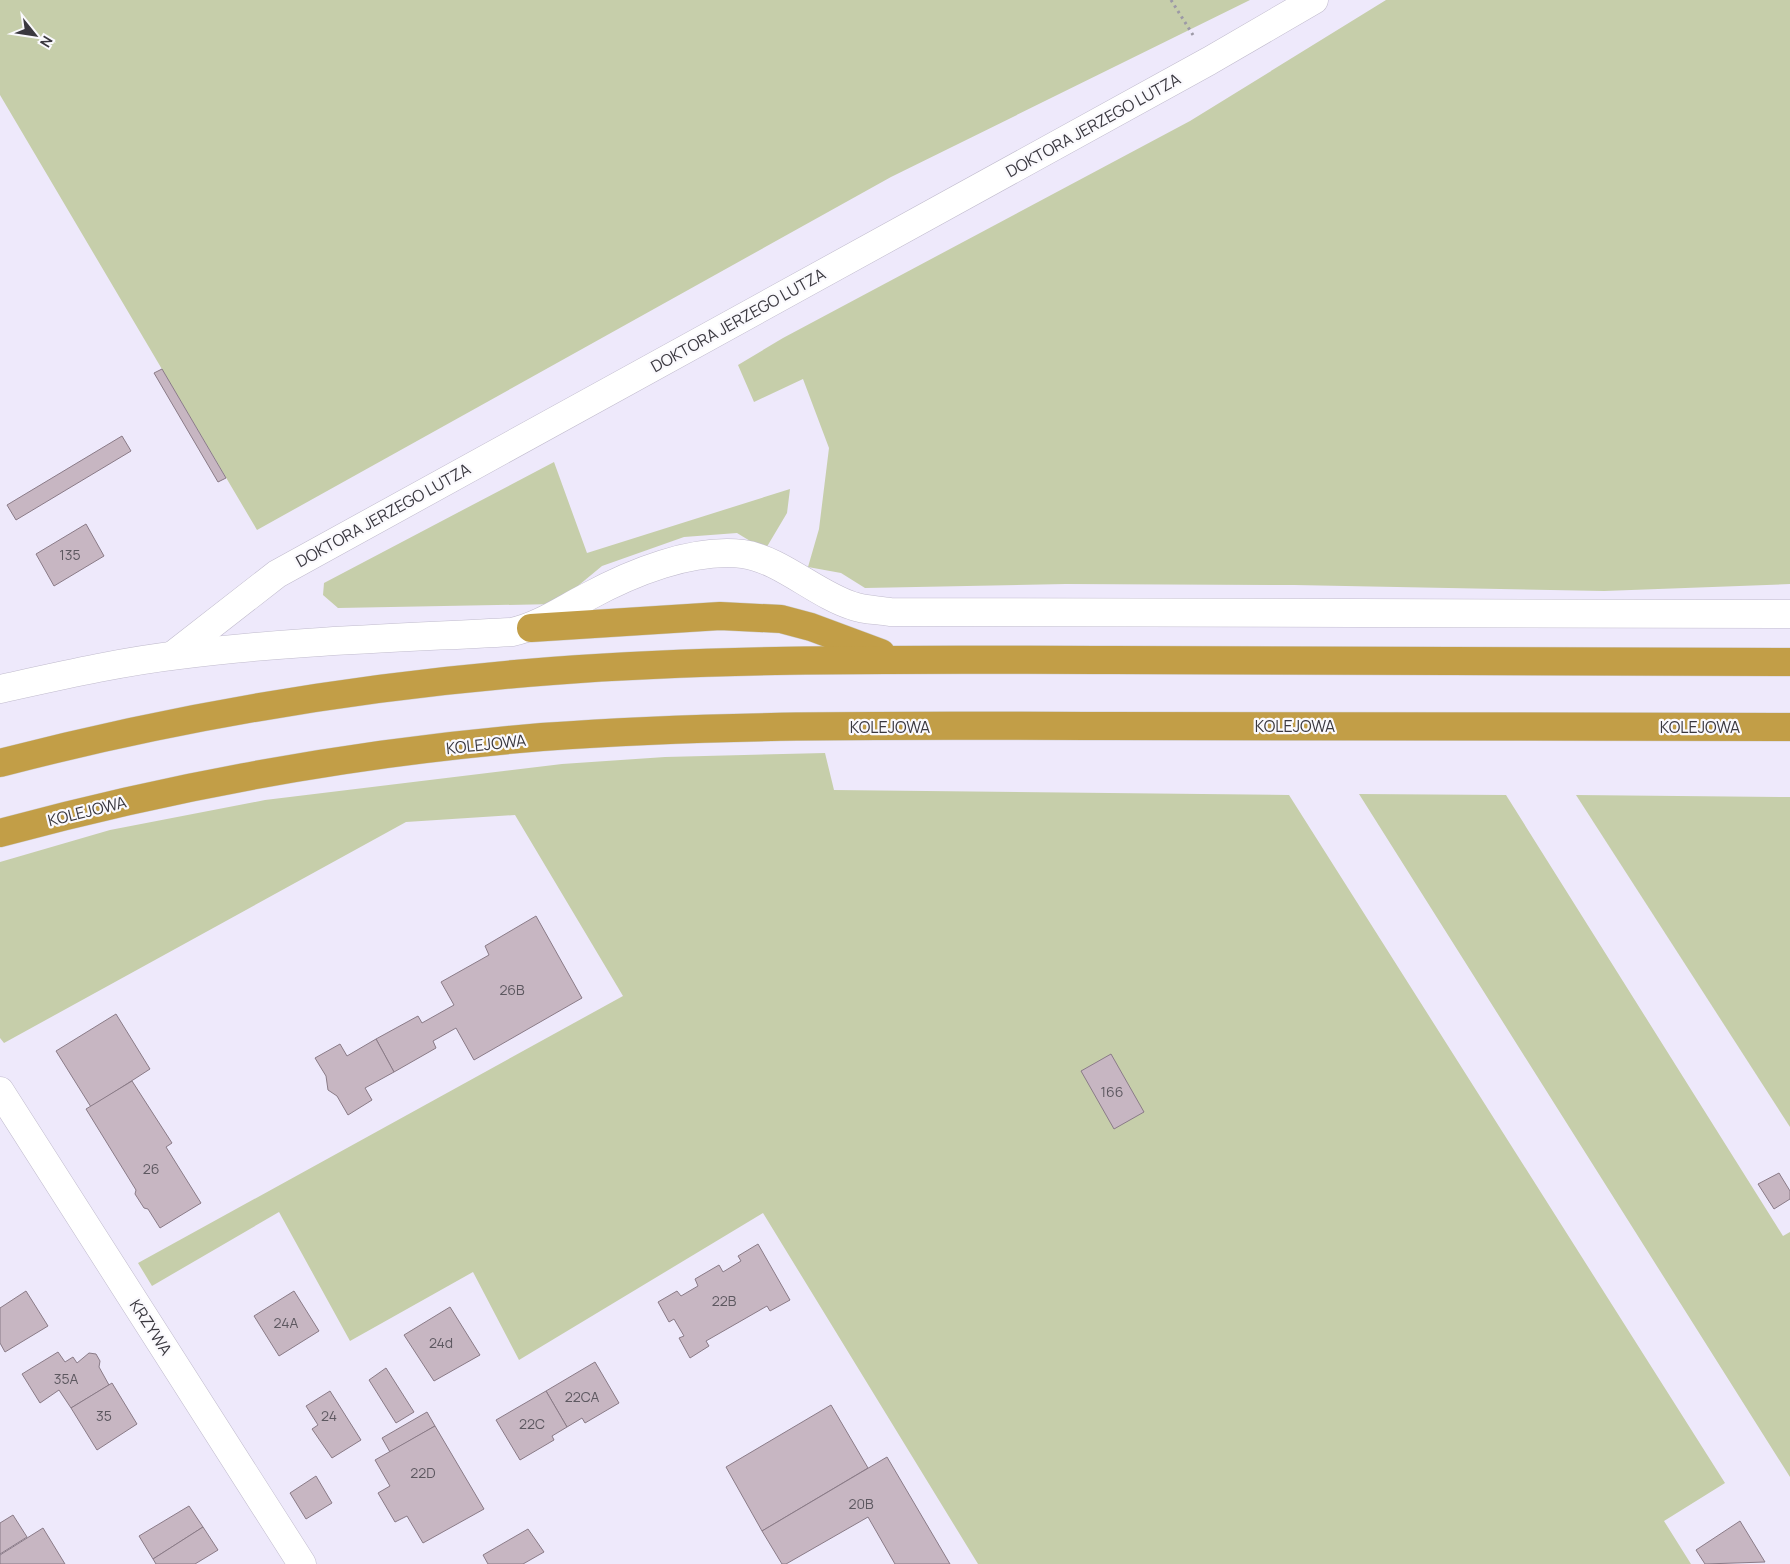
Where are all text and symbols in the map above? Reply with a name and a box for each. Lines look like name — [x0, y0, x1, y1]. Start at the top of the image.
north arrow — [10, 10, 60, 60]
text: N — [36, 33, 57, 51]
street label: DOKTORA JERZEGO LUTZA — [1002, 68, 1184, 182]
street label: DOKTORA JERZEGO LUTZA — [647, 263, 829, 377]
street label: DOKTORA JERZEGO LUTZA — [292, 458, 474, 572]
house number: 135 — [59, 545, 81, 564]
street label: KOLEJOWA — [1255, 715, 1335, 737]
street label: KOLEJOWA — [850, 716, 930, 738]
street label: KOLEJOWA — [1660, 716, 1740, 738]
street label: KOLEJOWA — [445, 729, 527, 759]
street label: KOLEJOWA — [45, 791, 129, 831]
house number: 26B — [499, 980, 525, 999]
house number: 166 — [1101, 1082, 1123, 1101]
house number: 26 — [143, 1159, 159, 1178]
house number: 22B — [712, 1291, 737, 1310]
street label: KRZYWA — [125, 1295, 177, 1359]
house number: 24A — [274, 1313, 299, 1332]
house number: 24d — [429, 1333, 453, 1352]
house number: 35A — [54, 1369, 78, 1388]
house number: 22CA — [565, 1387, 599, 1406]
house number: 35 — [96, 1406, 112, 1425]
house number: 24 — [321, 1406, 337, 1425]
house number: 22C — [519, 1414, 545, 1433]
house number: 22D — [410, 1463, 436, 1482]
house number: 20B — [848, 1494, 874, 1513]

